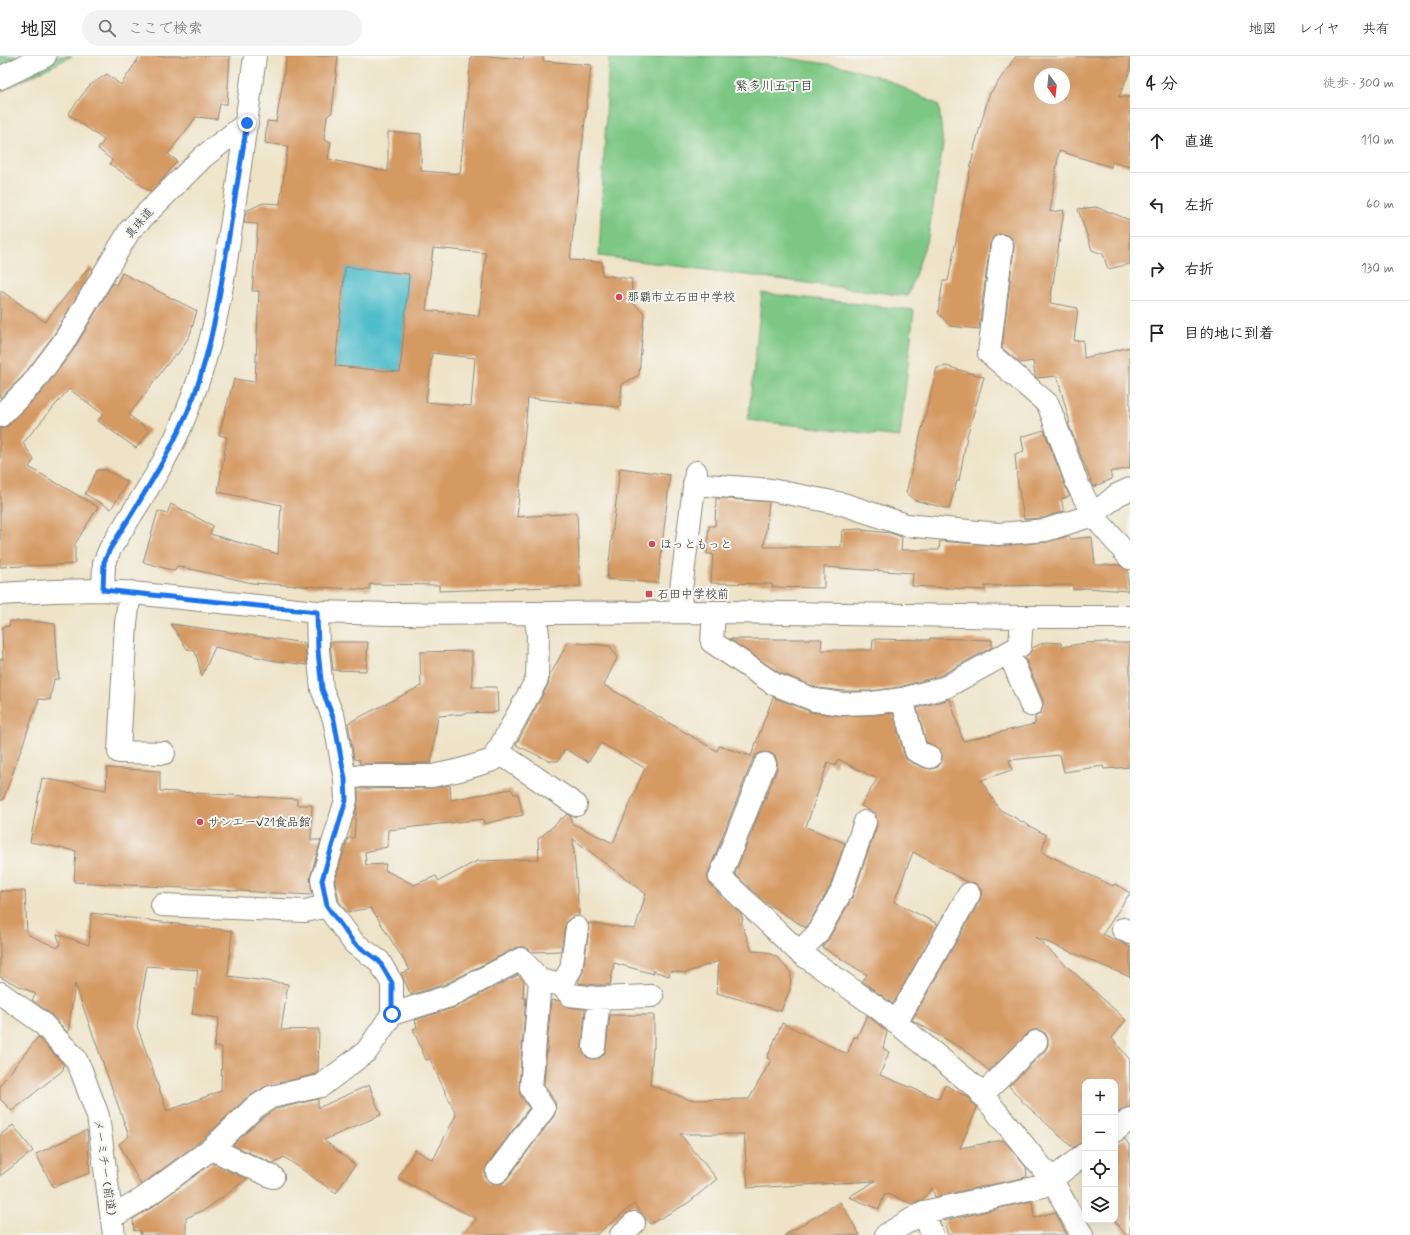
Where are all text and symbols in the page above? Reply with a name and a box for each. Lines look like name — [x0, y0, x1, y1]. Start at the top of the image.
search box — [82, 10, 362, 46]
text: 地図 — [20, 17, 58, 42]
icon: search — [96, 17, 118, 39]
text: ここで検索 — [128, 19, 203, 39]
text: 地図 — [1249, 20, 1277, 38]
text: レイヤ — [1299, 20, 1340, 38]
text: 共有 — [1362, 20, 1390, 38]
north arrow — [1034, 68, 1070, 104]
text: 4 分 — [1146, 73, 1177, 95]
text: 徒歩 · 300 m — [1323, 75, 1394, 92]
district label: 繁多川五丁目 — [735, 78, 813, 95]
route end — [238, 114, 256, 132]
icon: ahead — [1146, 130, 1168, 152]
text: 直進 — [1184, 132, 1214, 152]
text: 110 m — [1361, 132, 1394, 149]
icon: left — [1146, 194, 1168, 216]
text: 左折 — [1184, 196, 1214, 216]
text: 60 m — [1366, 196, 1394, 213]
street label: 真珠道 — [122, 205, 158, 242]
icon: right — [1146, 258, 1168, 280]
text: 右折 — [1184, 260, 1214, 280]
text: 130 m — [1361, 260, 1394, 277]
place label: 那覇市立石田中学校 — [627, 290, 735, 306]
marker: 那覇市立石田中学校 — [614, 292, 624, 302]
icon: arrive — [1146, 322, 1168, 344]
text: 目的地に到着 — [1184, 324, 1274, 344]
place label: ほっともっと — [660, 537, 732, 553]
marker: ほっともっと — [647, 539, 657, 549]
place label: 石田中学校前 — [657, 587, 729, 603]
marker: 石田中学校前 — [644, 589, 654, 599]
place label: サンエーV21食品館 — [208, 815, 311, 831]
marker: サンエーV21食品館 — [195, 817, 205, 827]
route start — [383, 1005, 401, 1023]
map controls — [1082, 1079, 1118, 1223]
button: + — [1082, 1079, 1118, 1115]
button: − — [1082, 1115, 1118, 1151]
street label: メーミチー (前道) — [89, 1118, 119, 1217]
button: locate — [1082, 1151, 1118, 1187]
button: layers — [1082, 1187, 1118, 1223]

